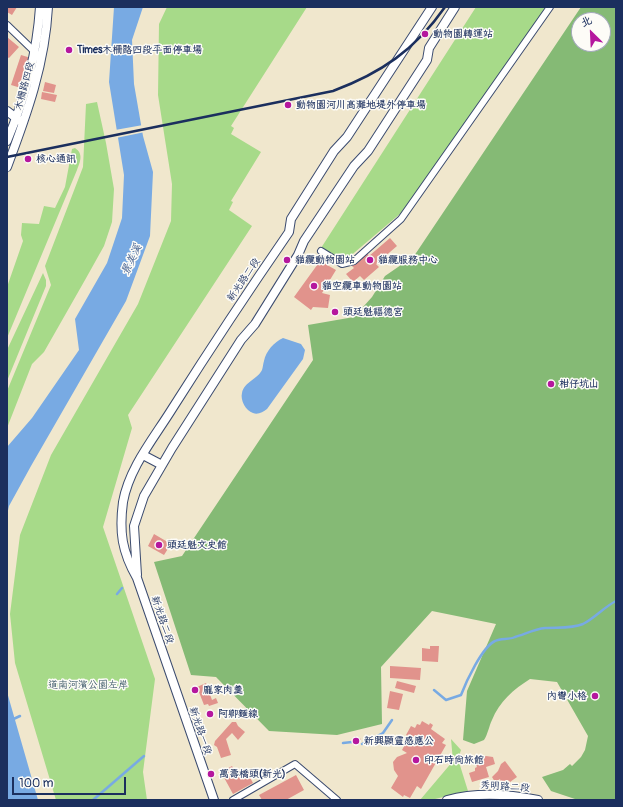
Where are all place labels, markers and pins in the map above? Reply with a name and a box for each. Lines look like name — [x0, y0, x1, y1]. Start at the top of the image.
place label: 動物園轉運站 — [433, 28, 493, 40]
marker: 動物園轉運站 — [420, 29, 430, 39]
place label: Times木柵路四段平面停車場 — [77, 44, 202, 56]
marker: Times木柵路四段平面停車場 — [64, 45, 74, 55]
place label: 動物園河川高灘地堤外停車場 — [296, 99, 426, 111]
marker: 動物園河川高灘地堤外停車場 — [283, 100, 293, 110]
place label: 核心通訊 — [36, 153, 76, 165]
marker: 核心通訊 — [23, 154, 33, 164]
place label: 貓纜動物園站 — [295, 254, 355, 266]
place label: 貓纜服務中心 — [378, 254, 438, 266]
marker: 貓纜動物園站 — [282, 255, 292, 265]
marker: 貓纜服務中心 — [365, 255, 375, 265]
place label: 貓空纜車動物園站 — [322, 280, 402, 292]
marker: 貓空纜車動物園站 — [309, 281, 319, 291]
place label: 頭廷魁福德宮 — [343, 306, 403, 318]
marker: 頭廷魁福德宮 — [330, 307, 340, 317]
place label: 柑仔坑山 — [559, 378, 599, 390]
marker: 柑仔坑山 — [546, 379, 556, 389]
place label: 頭廷魁文史館 — [167, 539, 227, 551]
marker: 頭廷魁文史館 — [154, 540, 164, 550]
place label: 龐家肉羹 — [203, 684, 243, 696]
marker: 龐家肉羹 — [190, 685, 200, 695]
place label: 內彎小格 — [547, 690, 587, 702]
marker: 內彎小格 — [590, 691, 600, 701]
place label: 阿卿麵線 — [218, 708, 258, 720]
marker: 阿卿麵線 — [205, 709, 215, 719]
place label: 新興顯靈感應公 — [364, 735, 434, 747]
marker: 新興顯靈感應公 — [351, 736, 361, 746]
place label: 印石時尚旅館 — [424, 754, 484, 766]
marker: 印石時尚旅館 — [411, 755, 421, 765]
place label: 萬壽橋頭(新光) — [219, 768, 286, 780]
marker: 萬壽橋頭(新光) — [206, 769, 216, 779]

